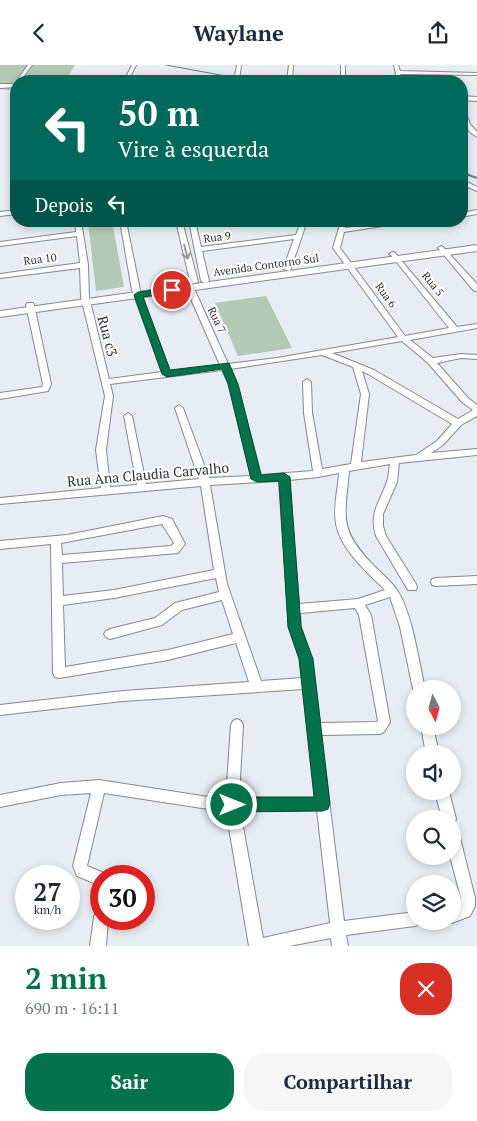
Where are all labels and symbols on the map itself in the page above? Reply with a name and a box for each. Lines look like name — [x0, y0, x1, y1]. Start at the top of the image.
street label: Rua 9 — [203, 228, 232, 246]
one-way arrow — [182, 243, 191, 259]
street label: Rua 10 — [23, 250, 57, 268]
street label: Avenida Contorno Sul — [212, 251, 320, 279]
pin — [151, 269, 193, 311]
street label: Rua 5 — [419, 269, 447, 299]
street label: Rua 6 — [372, 280, 400, 310]
street label: Rua 7 — [205, 305, 229, 335]
street label: Rua c3 — [93, 314, 123, 358]
street label: Rua Ana Claudia Carvalho — [66, 457, 230, 491]
north arrow — [406, 680, 461, 735]
position arrow — [205, 778, 257, 830]
speed limit sign: 30 — [90, 865, 155, 930]

